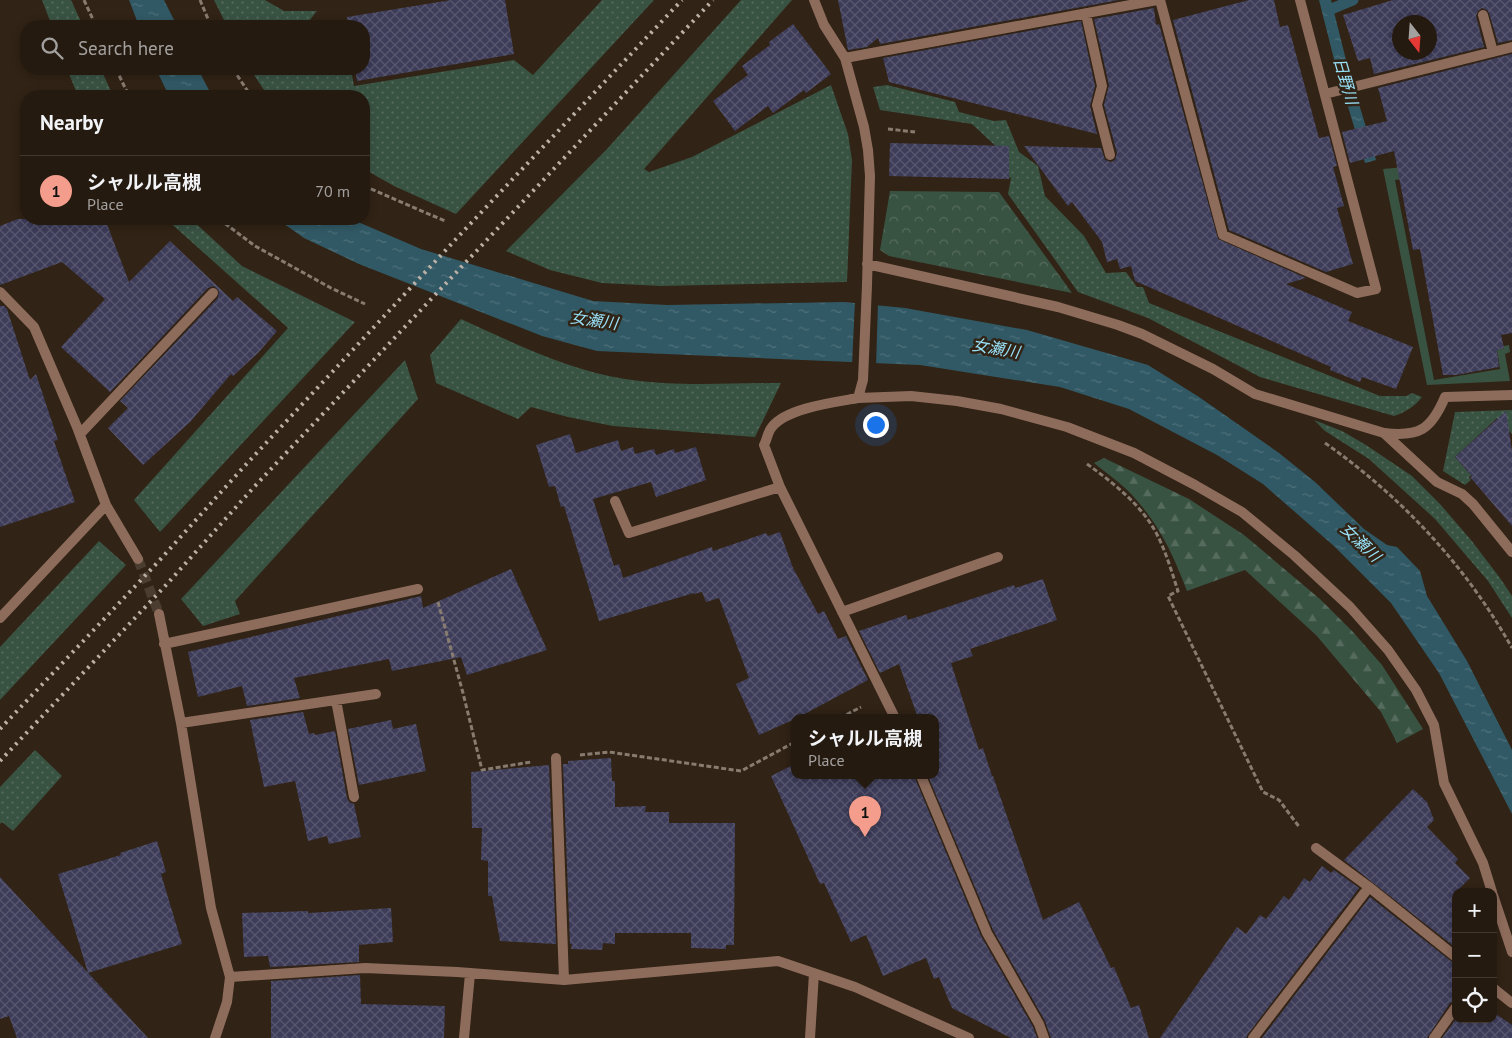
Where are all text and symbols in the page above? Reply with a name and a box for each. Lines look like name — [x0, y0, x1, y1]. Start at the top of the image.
north arrow — [1392, 15, 1437, 60]
search box — [20, 20, 370, 75]
icon: search — [38, 34, 66, 62]
text: Search here — [78, 36, 174, 60]
water label: 日野川 — [1330, 55, 1363, 109]
text: Nearby — [40, 109, 103, 136]
text: シャルル高槻 — [87, 170, 201, 194]
text: 1 — [51, 181, 61, 201]
text: 70 m — [315, 181, 350, 201]
text: Place — [87, 194, 124, 214]
water label: 女瀬川 — [569, 307, 621, 334]
water label: 女瀬川 — [971, 334, 1023, 362]
your location — [863, 412, 889, 438]
water label: 女瀬川 — [1337, 518, 1387, 567]
popup — [791, 714, 939, 779]
text: シャルル高槻 — [808, 726, 922, 750]
text: Place — [808, 750, 845, 770]
pin: 1 — [849, 796, 881, 837]
map controls — [1452, 888, 1497, 1023]
button: + — [1452, 888, 1497, 933]
button: − — [1452, 933, 1497, 978]
button: locate — [1452, 978, 1497, 1023]

